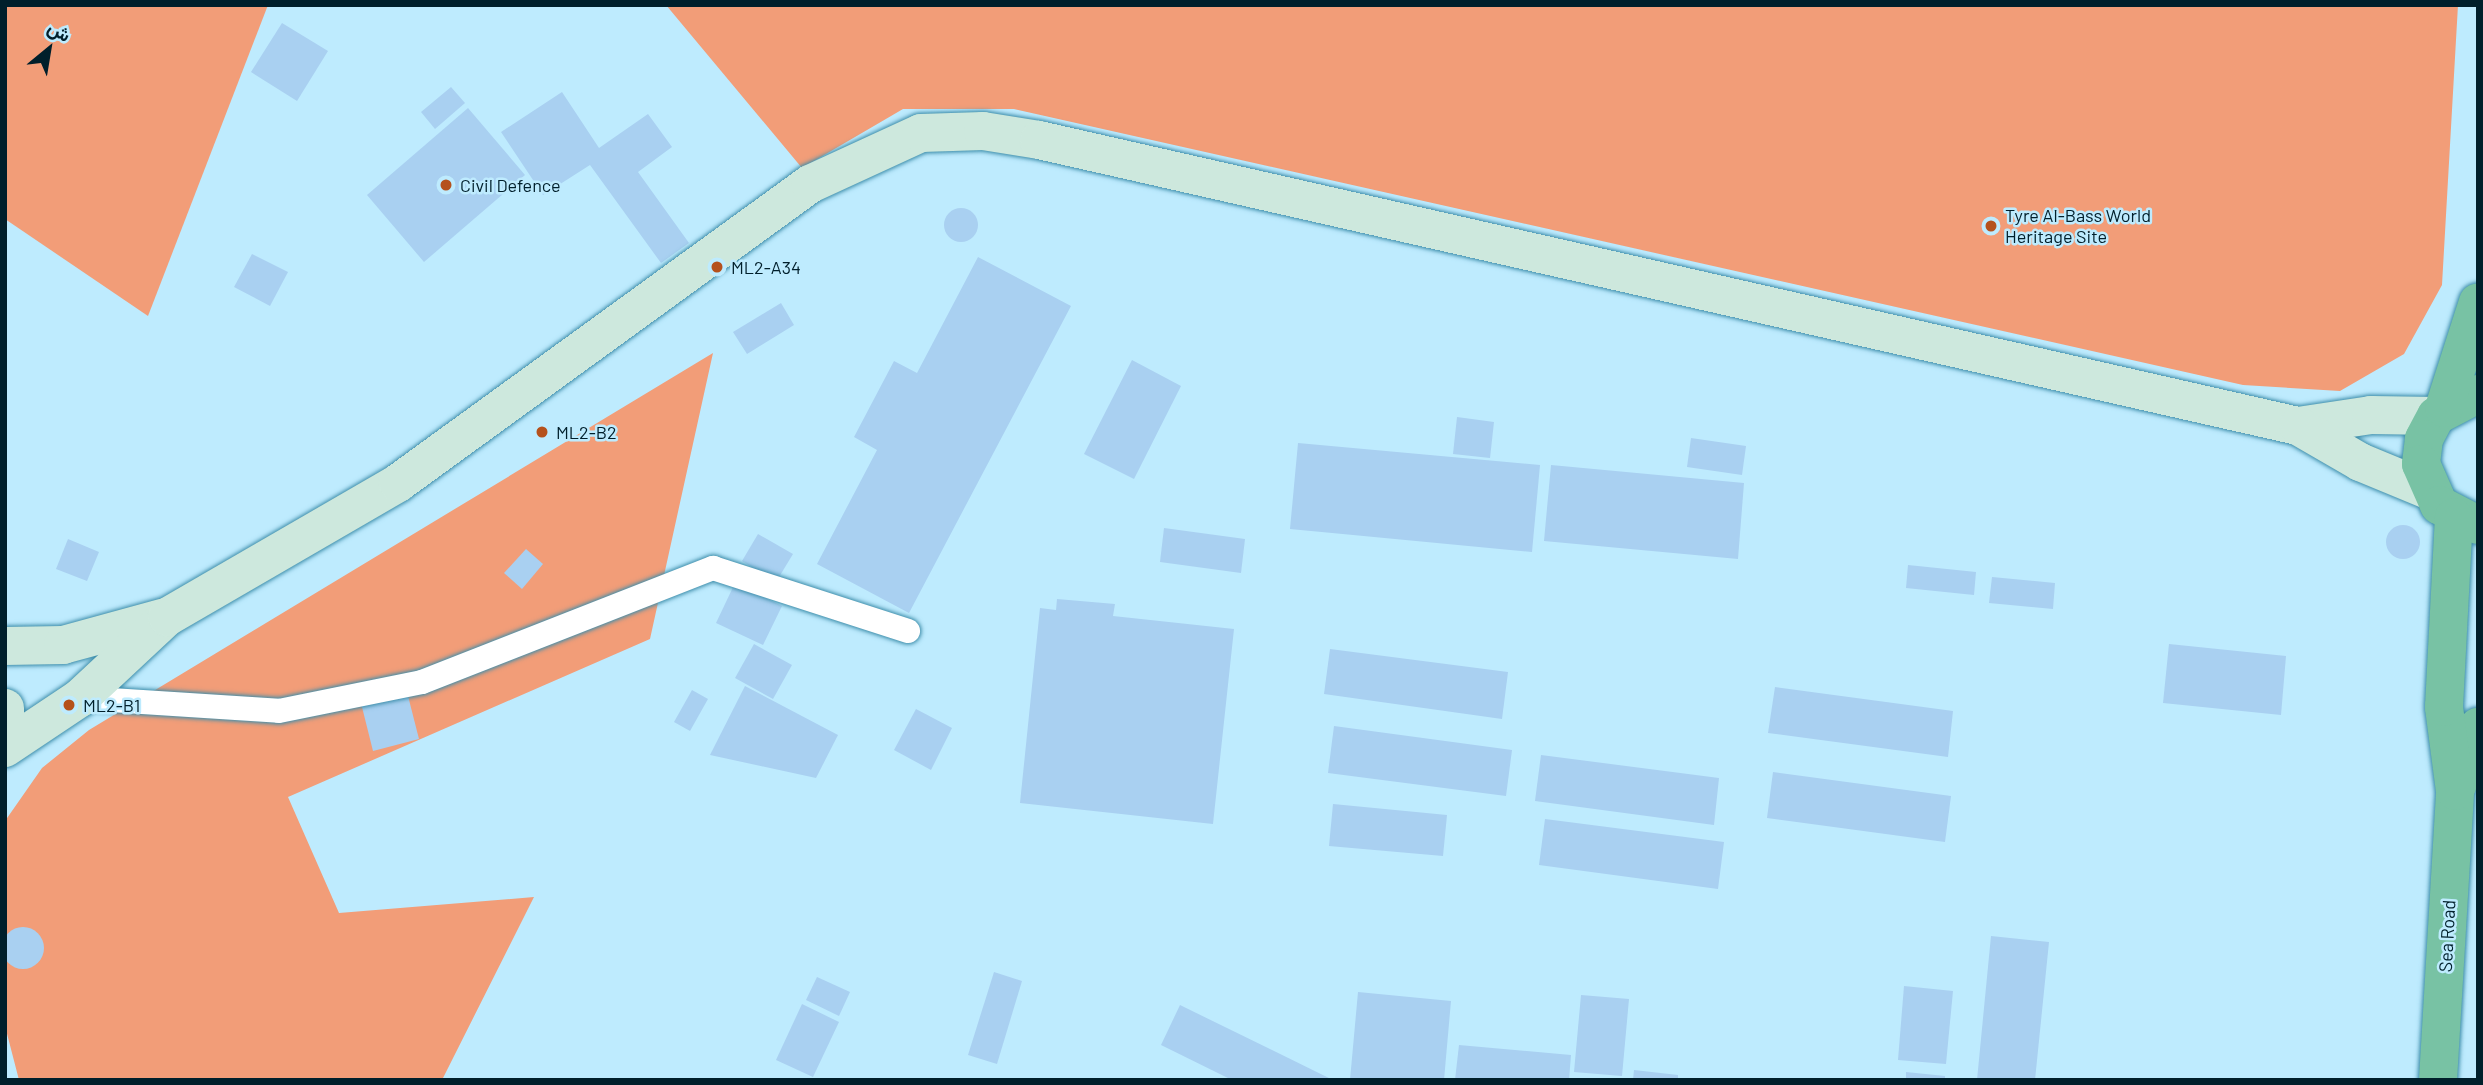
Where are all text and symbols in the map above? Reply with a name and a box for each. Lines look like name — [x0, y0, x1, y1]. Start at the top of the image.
north arrow — [14, 14, 84, 84]
text: ش — [44, 15, 75, 46]
place label: Civil Defence — [460, 174, 561, 196]
marker: Civil Defence — [438, 177, 454, 193]
place label: Tyre Al-Bass World Heritage Site — [2005, 205, 2151, 248]
marker: Tyre Al-Bass World Heritage Site — [1983, 218, 1999, 234]
place label: ML2-A34 — [731, 256, 801, 278]
marker: ML2-A34 — [709, 259, 725, 275]
place label: ML2-B2 — [556, 421, 617, 443]
marker: ML2-B2 — [534, 424, 550, 440]
place label: ML2-B1 — [83, 694, 140, 716]
marker: ML2-B1 — [61, 697, 77, 713]
street label: Sea Road — [2434, 899, 2460, 973]

